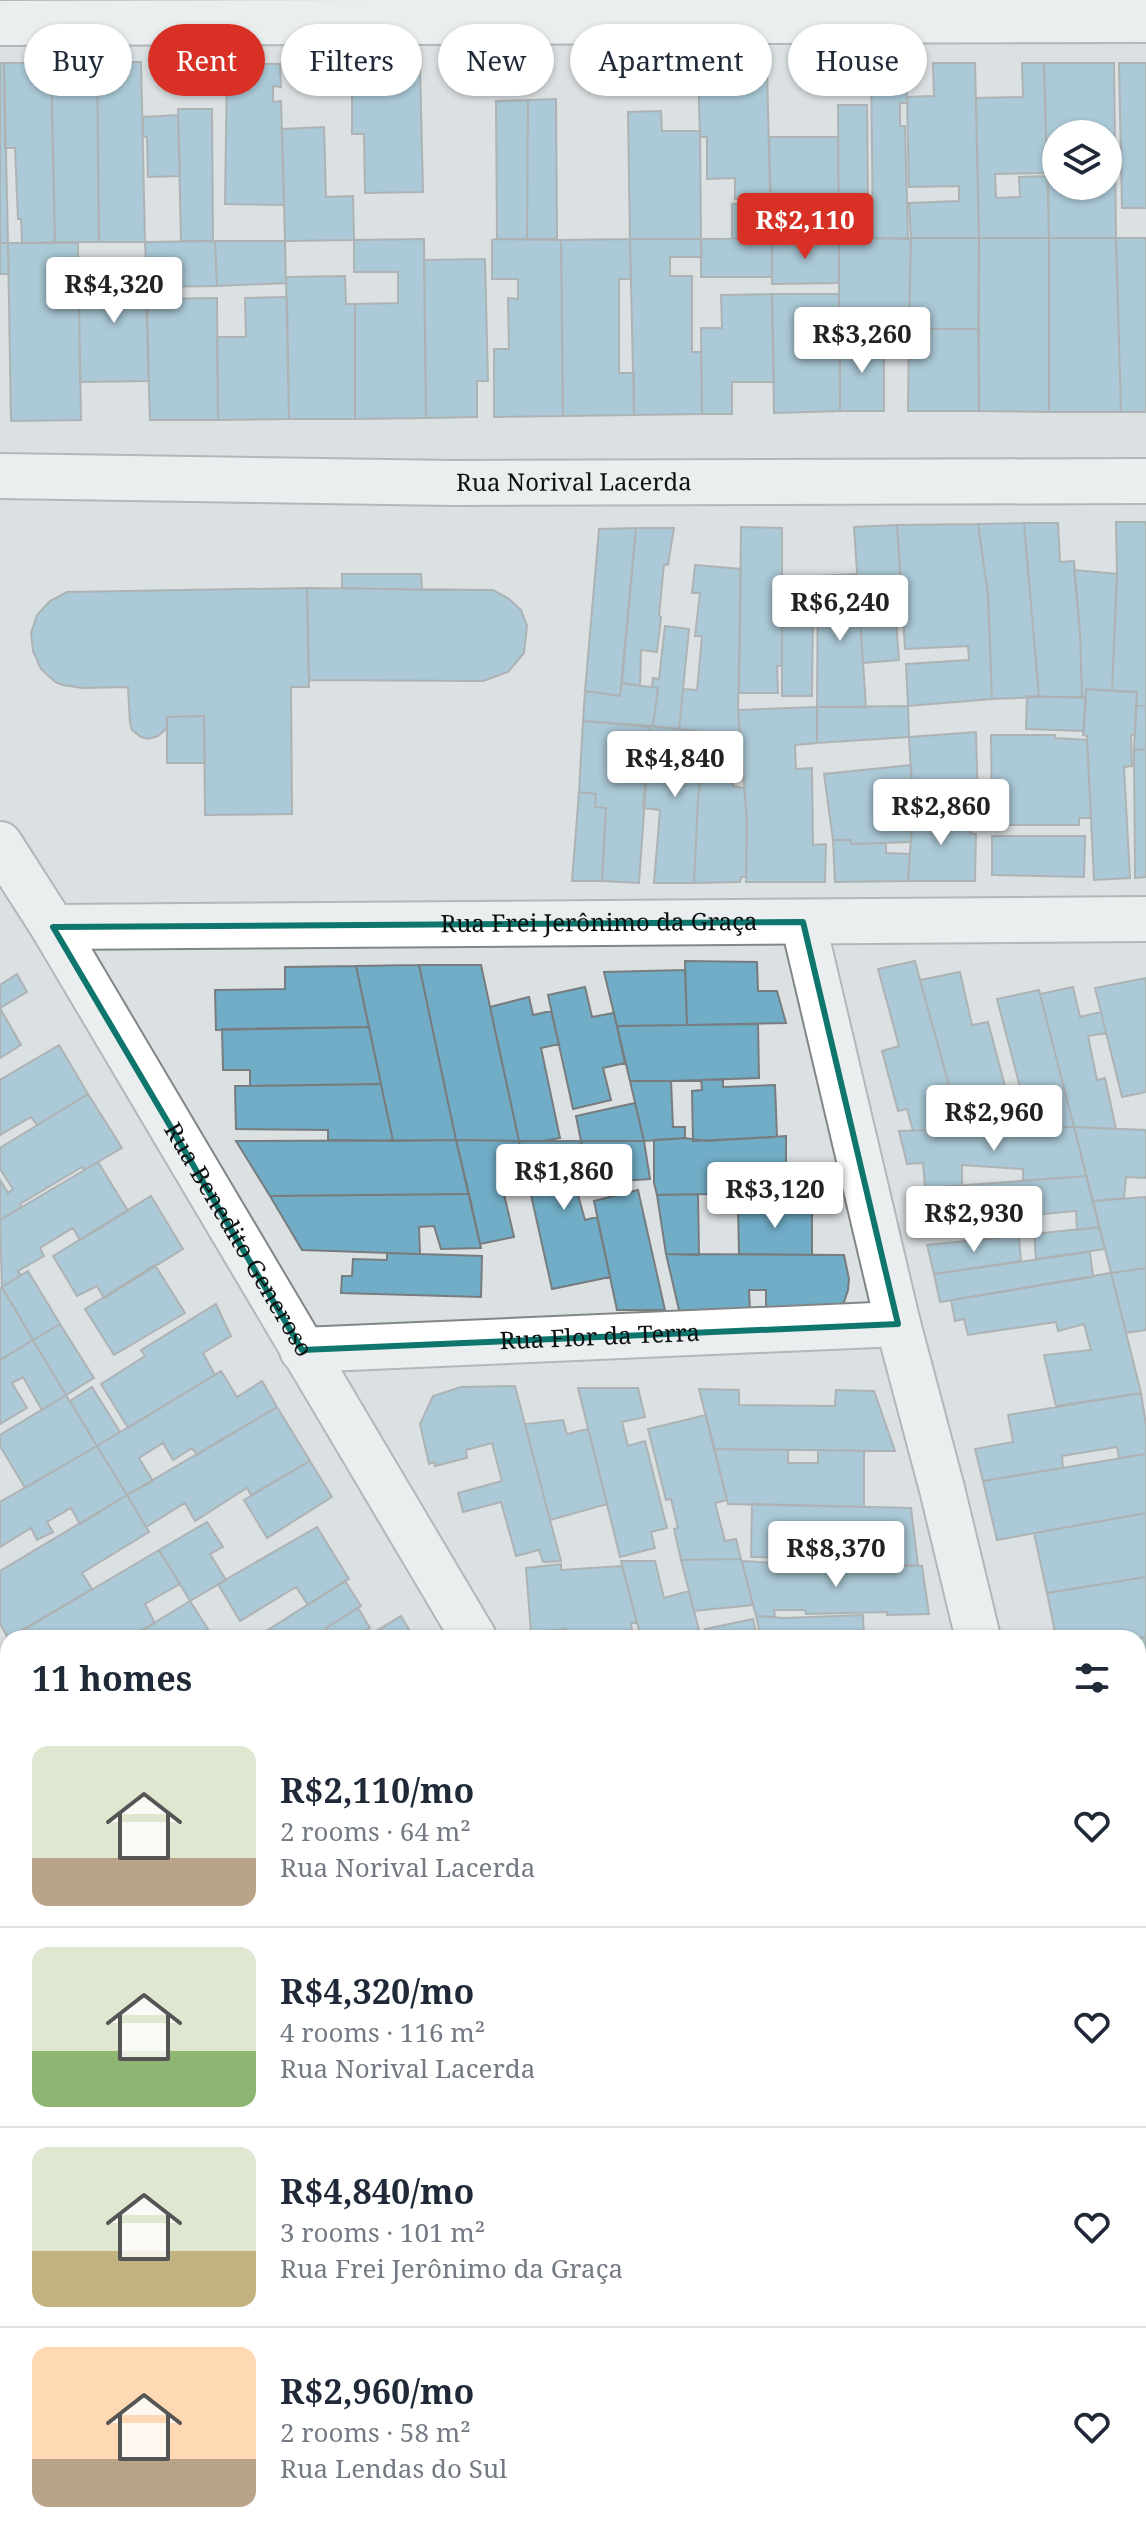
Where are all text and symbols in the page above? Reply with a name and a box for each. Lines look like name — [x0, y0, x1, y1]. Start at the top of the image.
chip: Buy — [24, 24, 132, 96]
chip: Rent — [148, 24, 265, 96]
chip: Filters — [281, 24, 422, 96]
chip: New — [438, 24, 554, 96]
chip: Apartment — [570, 24, 772, 96]
chip: House — [788, 24, 927, 96]
map controls — [1042, 120, 1122, 200]
button: layers — [1042, 120, 1122, 200]
pin: R$2,110 — [731, 193, 879, 261]
text: R$2,110 — [755, 201, 855, 237]
pin: R$4,320 — [40, 257, 188, 325]
text: R$4,320 — [64, 265, 164, 301]
pin: R$3,260 — [788, 307, 936, 375]
text: R$3,260 — [812, 315, 912, 351]
street label: Rua Norival Lacerda — [456, 464, 692, 498]
pin: R$6,240 — [766, 575, 914, 643]
text: R$6,240 — [790, 583, 890, 619]
pin: R$4,840 — [601, 731, 749, 799]
text: R$4,840 — [625, 739, 725, 775]
pin: R$2,860 — [867, 779, 1015, 847]
text: R$2,860 — [891, 787, 991, 823]
street label: Rua Frei Jerônimo da Graça — [440, 904, 758, 939]
pin: R$2,960 — [920, 1085, 1068, 1153]
text: R$2,960 — [944, 1093, 1044, 1129]
street label: Rua Benedito Generoso — [157, 1116, 322, 1362]
pin: R$1,860 — [490, 1144, 638, 1212]
text: R$1,860 — [514, 1152, 614, 1188]
pin: R$3,120 — [701, 1162, 849, 1230]
text: R$3,120 — [725, 1170, 825, 1206]
pin: R$2,930 — [900, 1186, 1048, 1254]
text: R$2,930 — [924, 1194, 1024, 1230]
street label: Rua Flor da Terra — [499, 1315, 700, 1356]
pin: R$8,370 — [762, 1521, 910, 1589]
text: R$8,370 — [786, 1529, 886, 1565]
text: 11 homes — [32, 1655, 192, 1701]
icon: filters — [1070, 1656, 1114, 1700]
text: R$2,110/mo — [280, 1767, 474, 1813]
icon: home — [96, 1778, 192, 1874]
icon: heart — [1070, 1804, 1114, 1848]
text: 2 rooms · 64 m² — [280, 1813, 471, 1849]
text: Rua Norival Lacerda — [280, 1849, 535, 1885]
text: R$4,320/mo — [280, 1968, 474, 2014]
icon: home — [96, 1979, 192, 2075]
icon: heart — [1070, 2005, 1114, 2049]
text: 4 rooms · 116 m² — [280, 2014, 485, 2050]
text: Rua Norival Lacerda — [280, 2050, 535, 2086]
text: R$4,840/mo — [280, 2168, 474, 2214]
icon: home — [96, 2179, 192, 2275]
icon: heart — [1070, 2205, 1114, 2249]
text: 3 rooms · 101 m² — [280, 2214, 485, 2250]
text: Rua Frei Jerônimo da Graça — [280, 2250, 623, 2286]
text: R$2,960/mo — [280, 2368, 474, 2414]
icon: home — [96, 2379, 192, 2475]
icon: heart — [1070, 2405, 1114, 2449]
text: 2 rooms · 58 m² — [280, 2414, 471, 2450]
text: Rua Lendas do Sul — [280, 2450, 507, 2486]

